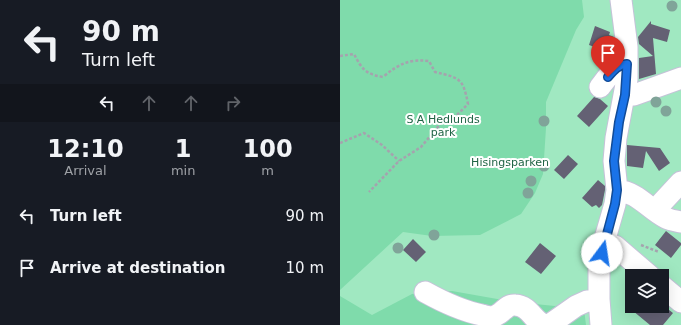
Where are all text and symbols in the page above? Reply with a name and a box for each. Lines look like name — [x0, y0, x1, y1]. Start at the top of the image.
text: 90 m — [82, 15, 160, 48]
icon: left — [16, 16, 68, 68]
pin — [591, 36, 625, 77]
icon: arrive — [597, 42, 619, 64]
text: Turn left — [82, 49, 155, 70]
icon: left — [96, 92, 118, 114]
icon: ahead — [138, 92, 160, 114]
icon: ahead — [180, 92, 202, 114]
icon: right — [222, 92, 244, 114]
park label: S A Hedlunds park — [406, 113, 480, 139]
text: 12:10 — [47, 135, 124, 163]
text: 1 — [175, 135, 191, 163]
text: 100 — [243, 135, 293, 163]
park label: Hisingsparken — [471, 156, 549, 169]
text: Arrival — [64, 163, 107, 178]
text: min — [171, 163, 195, 178]
text: m — [261, 163, 274, 178]
icon: left — [16, 205, 38, 227]
text: Turn left — [50, 207, 122, 225]
text: 90 m — [286, 207, 324, 225]
position arrow — [581, 232, 623, 274]
icon: arrive — [16, 257, 38, 279]
text: Arrive at destination — [50, 259, 225, 277]
text: 10 m — [286, 259, 324, 277]
map controls — [625, 269, 669, 313]
button: layers — [625, 269, 669, 313]

